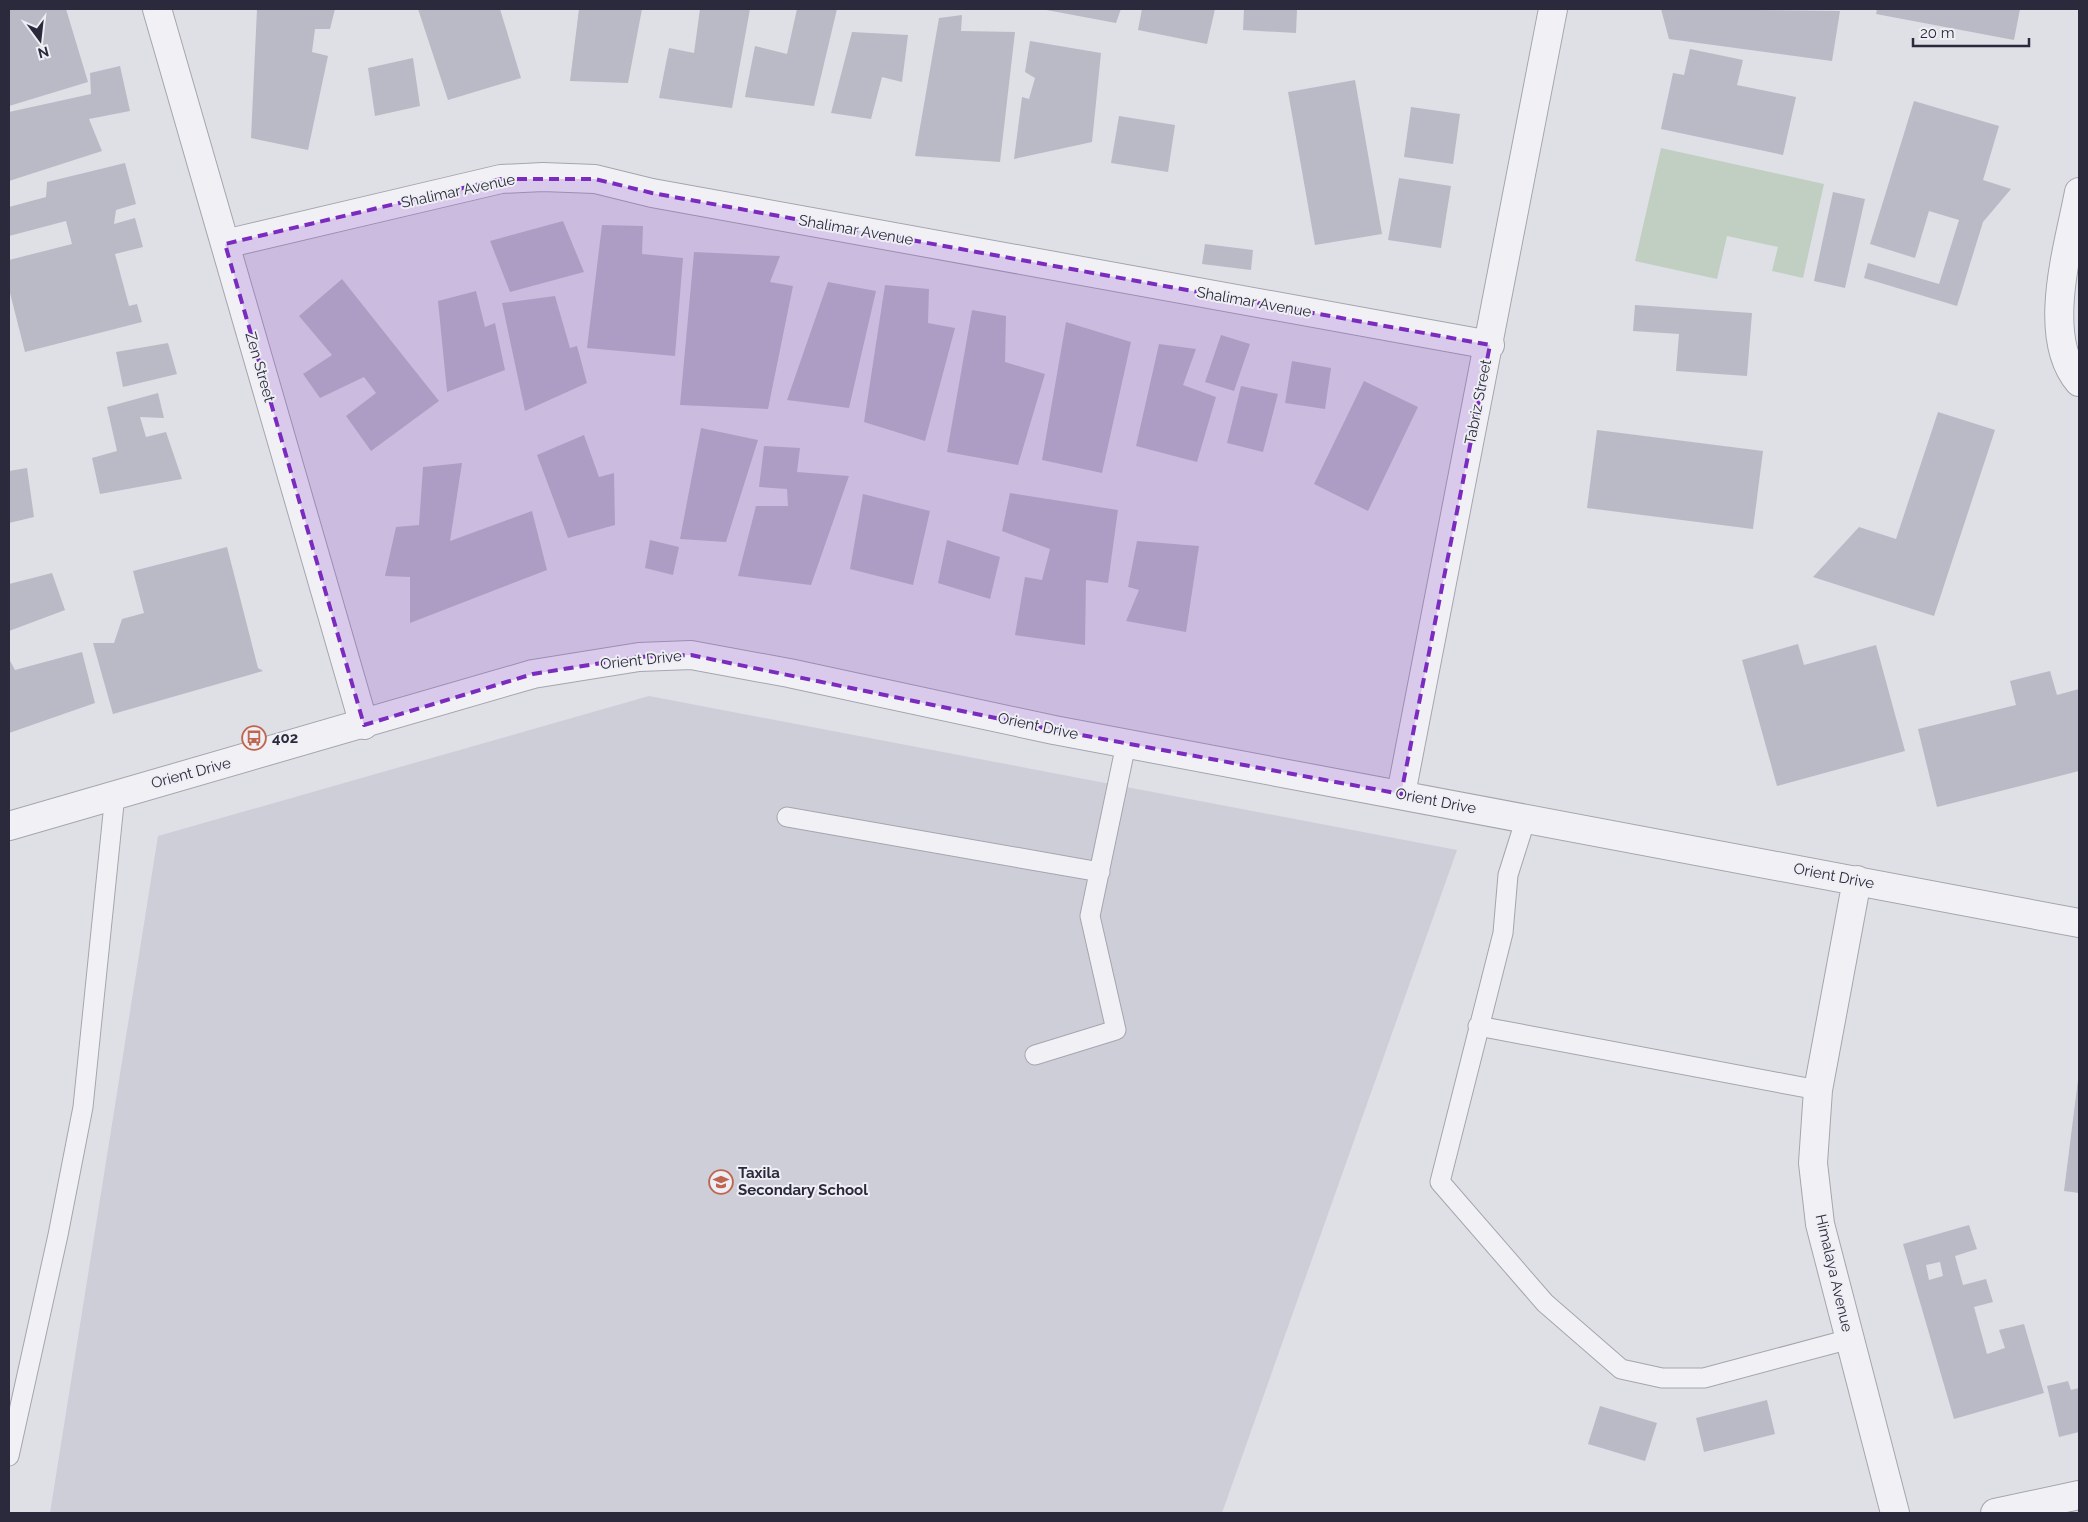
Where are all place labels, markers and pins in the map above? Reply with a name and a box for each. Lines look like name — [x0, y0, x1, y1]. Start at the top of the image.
bus stop icon: 402 — [241, 725, 267, 751]
place label: 402 — [272, 729, 298, 747]
place label: Taxila Secondary School — [738, 1164, 868, 1199]
school or university icon: Taxila Secondary School — [708, 1169, 734, 1195]

